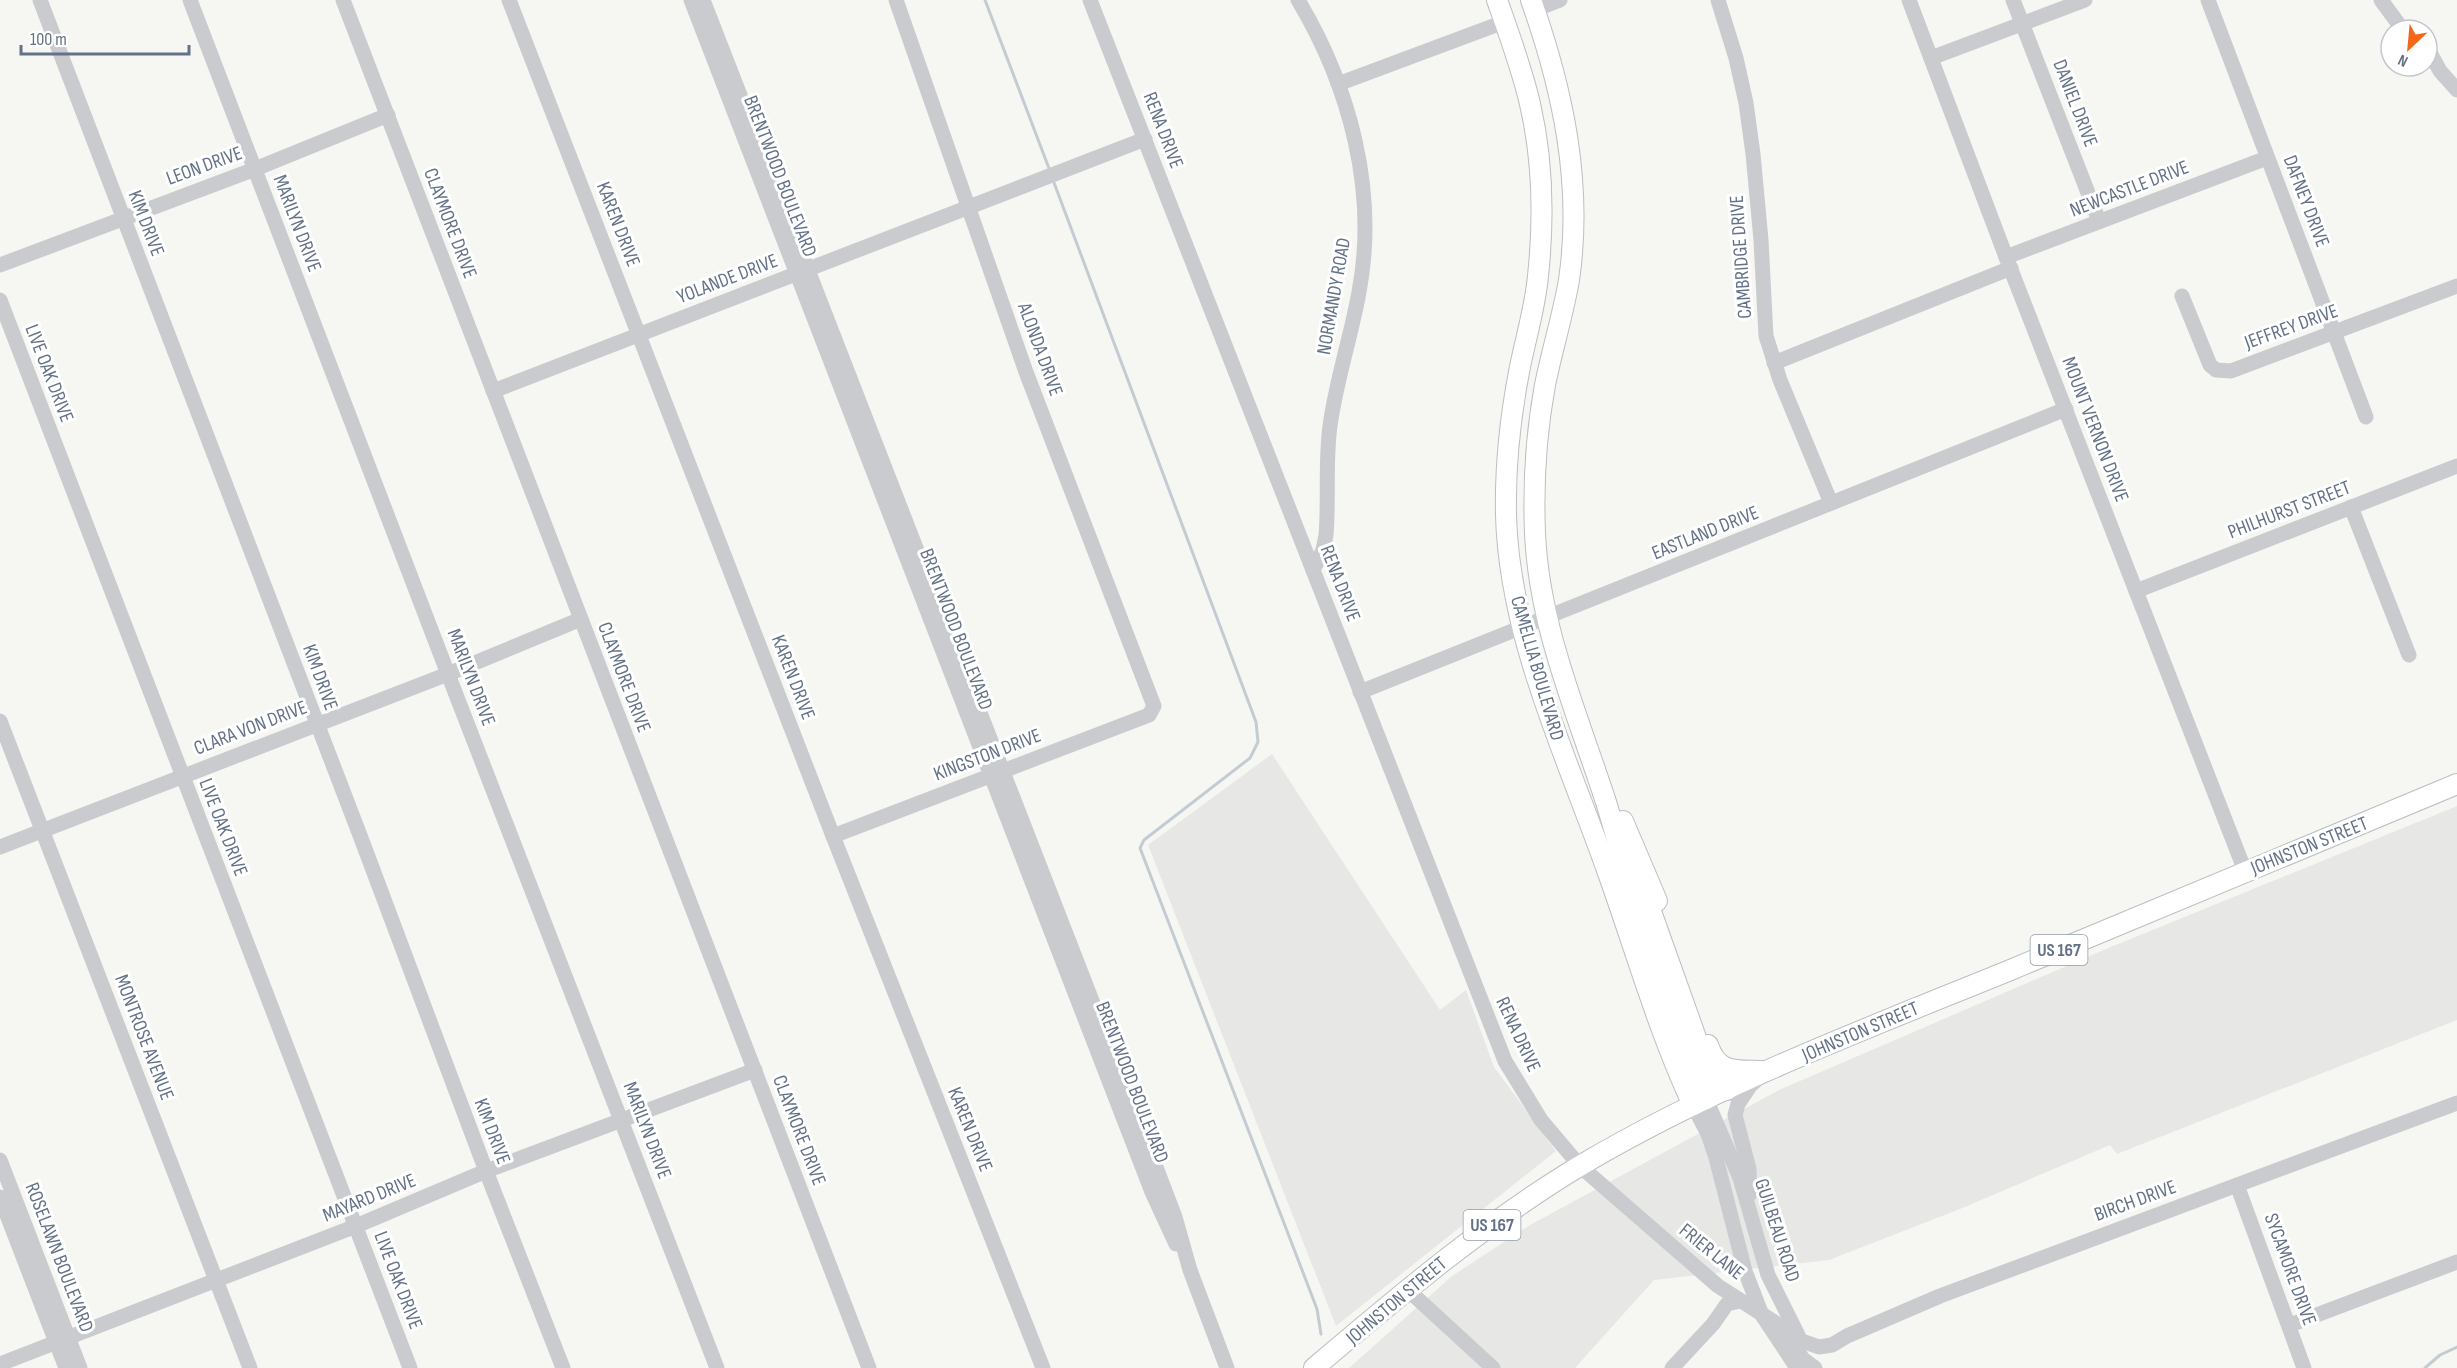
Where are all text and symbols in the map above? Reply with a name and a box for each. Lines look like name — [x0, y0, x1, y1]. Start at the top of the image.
scale bar — [21, 18, 189, 56]
north arrow — [2379, 18, 2439, 78]
text: 100 m — [30, 29, 67, 50]
text: N — [2395, 50, 2411, 71]
street label: DANIEL DRIVE — [2047, 56, 2103, 150]
street label: RENA DRIVE — [1138, 89, 1189, 172]
street label: BRENTWOOD BOULEVARD — [738, 92, 822, 260]
street label: LEON DRIVE — [163, 141, 246, 191]
street label: DAFNEY DRIVE — [2278, 152, 2335, 251]
street label: NEWCASTLE DRIVE — [2067, 155, 2192, 223]
street label: CLAYMORE DRIVE — [418, 165, 482, 282]
street label: MARILYN DRIVE — [268, 171, 327, 275]
street label: KAREN DRIVE — [591, 179, 645, 270]
street label: KIM DRIVE — [123, 187, 170, 260]
street label: CAMBRIDGE DRIVE — [1725, 194, 1757, 320]
street label: NORMANDY ROAD — [1312, 236, 1356, 356]
street label: YOLANDE DRIVE — [674, 249, 781, 309]
street label: ALONDA DRIVE — [1012, 299, 1068, 399]
street label: JEFFREY DRIVE — [2241, 299, 2341, 355]
street label: LIVE OAK DRIVE — [19, 321, 79, 426]
street label: MOUNT VERNON DRIVE — [2056, 353, 2134, 505]
street label: PHILHURST STREET — [2225, 476, 2354, 544]
street label: EASTLAND DRIVE — [1649, 501, 1762, 565]
street label: RENA DRIVE — [1315, 542, 1366, 625]
street label: BRENTWOOD BOULEVARD — [914, 545, 998, 713]
street label: CAMELLIA BOULEVARD — [1505, 593, 1569, 743]
street label: CLAYMORE DRIVE — [592, 619, 656, 736]
street label: MARILYN DRIVE — [442, 625, 501, 729]
street label: KAREN DRIVE — [766, 632, 820, 723]
street label: KIM DRIVE — [297, 641, 343, 714]
street label: CLARA VON DRIVE — [190, 695, 310, 760]
street label: KINGSTON DRIVE — [930, 723, 1044, 786]
street label: LIVE OAK DRIVE — [193, 775, 253, 880]
street label: JOHNSTON STREET — [2246, 812, 2371, 881]
road number: US 167 — [2030, 935, 2088, 965]
street label: MONTROSE AVENUE — [109, 971, 179, 1103]
street label: RENA DRIVE — [1490, 993, 1546, 1076]
street label: JOHNSTON STREET — [1798, 997, 1922, 1068]
street label: BRENTWOOD BOULEVARD — [1090, 998, 1174, 1166]
street label: CLAYMORE DRIVE — [767, 1072, 831, 1189]
street label: MARILYN DRIVE — [618, 1078, 677, 1182]
street label: KAREN DRIVE — [942, 1084, 998, 1175]
street label: KIM DRIVE — [469, 1095, 516, 1168]
street label: MAYARD DRIVE — [319, 1168, 419, 1227]
street label: BIRCH DRIVE — [2091, 1175, 2180, 1227]
street label: GUILBEAU ROAD — [1749, 1176, 1805, 1285]
street label: ROSELAWN BOULEVARD — [20, 1179, 99, 1335]
road number: US 167 — [1464, 1210, 1520, 1240]
street label: SYCAMORE DRIVE — [2259, 1210, 2321, 1329]
street label: FRIER LANE — [1674, 1218, 1749, 1285]
street label: LIVE OAK DRIVE — [368, 1228, 428, 1333]
street label: JOHNSTON STREET — [1341, 1252, 1452, 1350]

